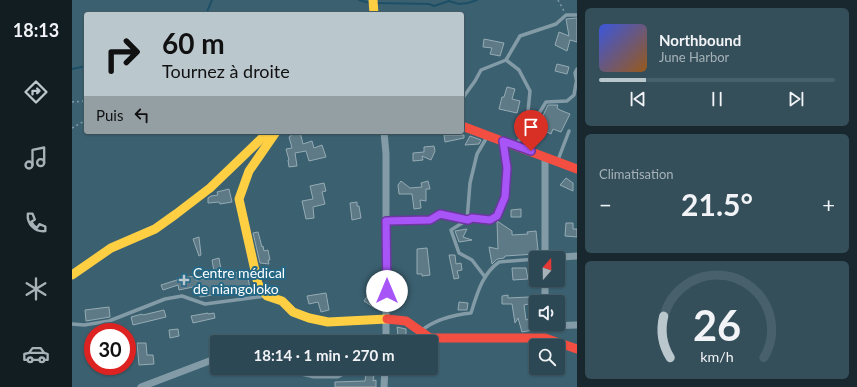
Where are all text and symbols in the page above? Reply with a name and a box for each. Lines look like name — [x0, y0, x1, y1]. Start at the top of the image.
text: 18:13 — [13, 19, 59, 41]
text: 60 m — [162, 26, 225, 60]
icon: right — [96, 28, 148, 80]
text: Northbound — [659, 31, 741, 49]
text: June Harbor — [659, 49, 729, 65]
text: Tournez à droite — [162, 60, 290, 82]
icon: directions — [22, 78, 50, 106]
icon: previous — [627, 88, 649, 110]
icon: pause — [706, 88, 728, 110]
icon: next — [785, 88, 807, 110]
icon: left — [131, 104, 153, 126]
text: Puis — [96, 106, 123, 124]
pin — [514, 110, 548, 151]
icon: arrive — [520, 116, 542, 138]
icon: music — [22, 144, 50, 172]
text: Climatisation — [599, 166, 674, 182]
text: 21.5° — [681, 186, 753, 222]
text: − — [599, 191, 612, 218]
text: + — [822, 191, 835, 218]
icon: phone — [22, 209, 50, 237]
north arrow — [529, 251, 565, 287]
map controls — [529, 251, 565, 375]
place label: Centre médical de niangoloko — [193, 264, 285, 297]
position arrow — [366, 270, 408, 312]
marker: Centre médical de niangoloko — [178, 274, 190, 286]
icon: climate — [22, 275, 50, 303]
button: sound — [529, 295, 565, 331]
text: 26 — [693, 300, 741, 350]
speed limit sign: 30 — [84, 323, 136, 375]
button: search — [529, 339, 565, 375]
icon: car — [22, 340, 50, 368]
text: 18:14 · 1 min · 270 m — [254, 346, 394, 364]
text: km/h — [700, 347, 734, 364]

